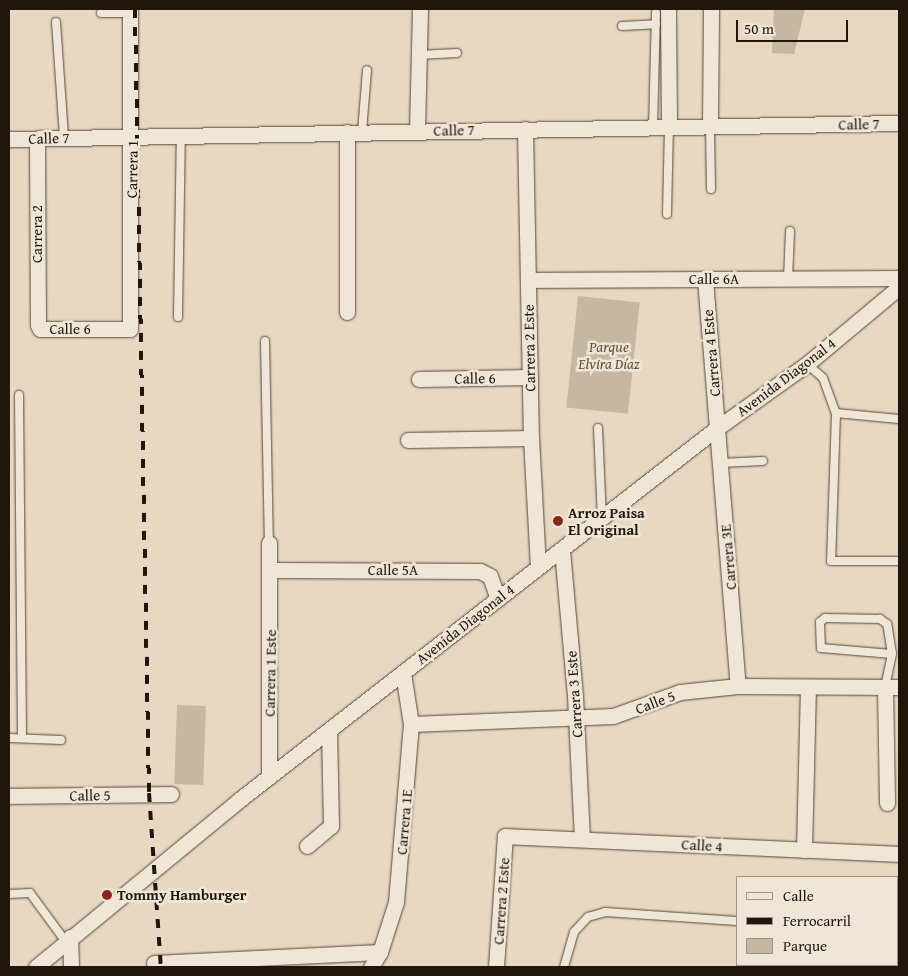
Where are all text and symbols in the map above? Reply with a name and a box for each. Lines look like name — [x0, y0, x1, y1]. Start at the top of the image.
scale bar — [738, 10, 850, 42]
text: 50 m — [744, 18, 774, 39]
street label: Calle 7 — [838, 115, 880, 133]
street label: Calle 7 — [433, 121, 475, 139]
street label: Calle 7 — [28, 128, 70, 148]
street label: Carrera 1 — [122, 140, 142, 198]
street label: Carrera 2 — [28, 205, 46, 263]
street label: Calle 6A — [689, 270, 739, 288]
street label: Carrera 2 Este — [519, 304, 539, 392]
street label: Carrera 4 Este — [698, 309, 724, 397]
street label: Calle 6 — [49, 320, 91, 338]
street label: Avenida Diagonal 4 — [733, 334, 839, 420]
park label: Parque Elvira Díaz — [578, 337, 640, 372]
street label: Calle 6 — [454, 369, 496, 387]
place label: Arroz Paisa El Original — [568, 503, 645, 538]
marker: Arroz Paisa El Original — [552, 515, 564, 527]
street label: Carrera 3E — [716, 524, 740, 590]
street label: Calle 5A — [368, 561, 418, 579]
street label: Avenida Diagonal 4 — [412, 580, 518, 668]
street label: Carrera 1 Este — [260, 629, 280, 717]
street label: Carrera 3 Este — [562, 650, 586, 738]
street label: Calle 5 — [633, 686, 677, 718]
street label: Calle 5 — [69, 786, 111, 804]
street label: Carrera 1E — [392, 789, 416, 855]
street label: Calle 4 — [681, 835, 723, 855]
street label: Carrera 2 Este — [489, 857, 513, 945]
legend — [736, 876, 898, 966]
text: Calle — [783, 885, 814, 906]
place label: Tommy Hamburger — [117, 886, 247, 904]
marker: Tommy Hamburger — [101, 889, 113, 901]
text: Ferrocarril — [783, 910, 851, 931]
text: Parque — [783, 935, 827, 956]

